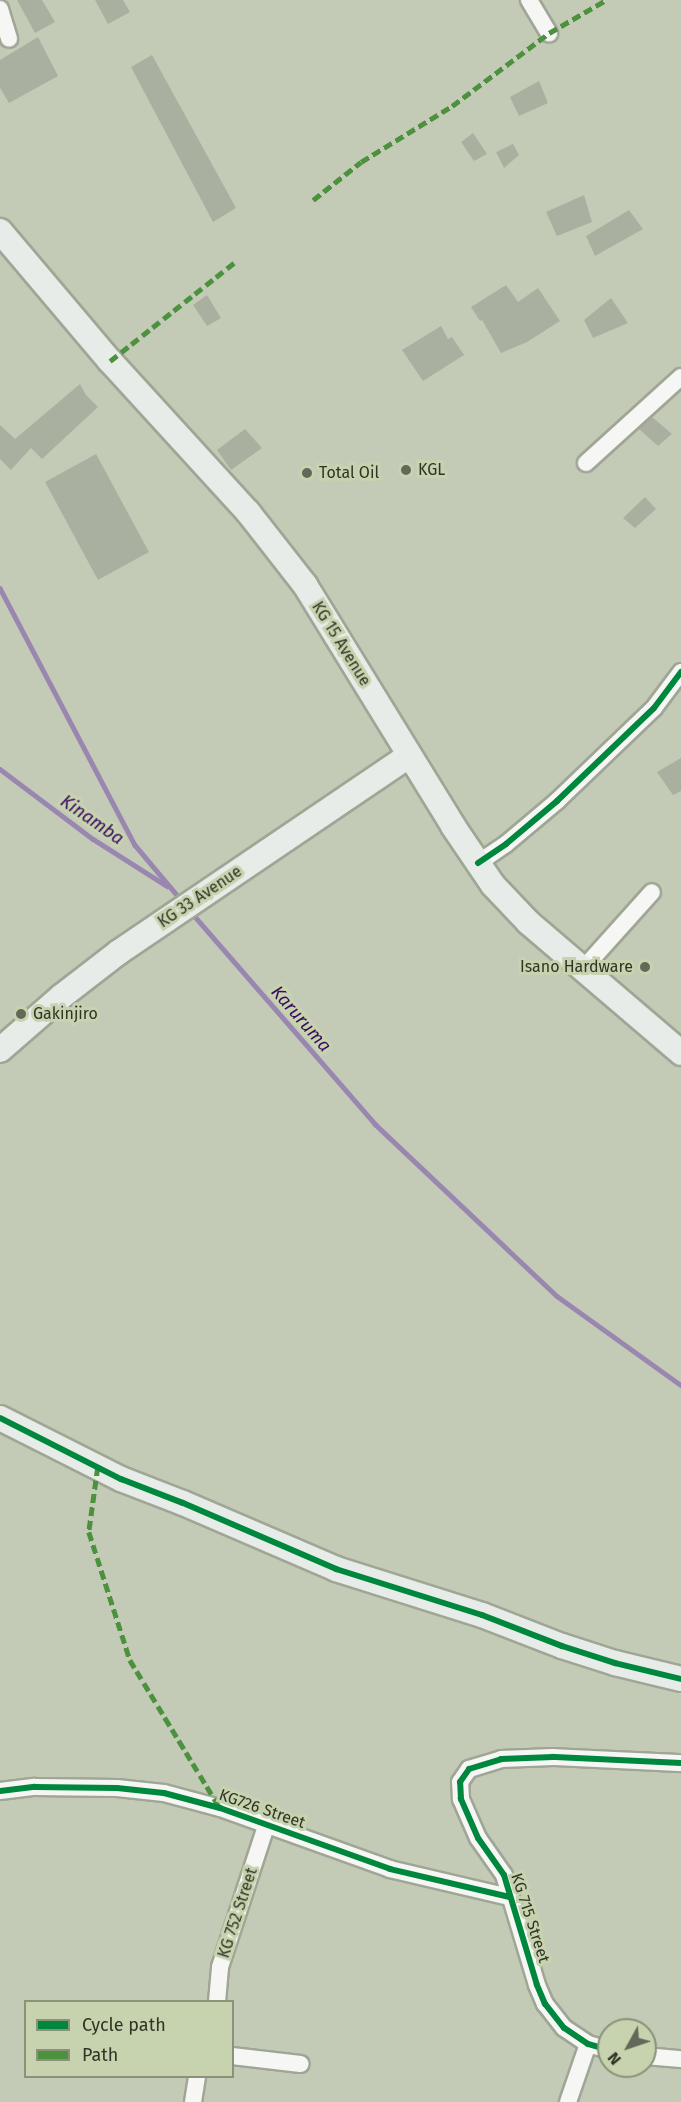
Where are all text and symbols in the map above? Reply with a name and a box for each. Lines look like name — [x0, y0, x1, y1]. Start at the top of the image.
place label: KGL — [418, 460, 445, 480]
place label: Total Oil — [319, 463, 379, 483]
marker: KGL — [399, 463, 413, 477]
marker: Total Oil — [300, 466, 314, 480]
street label: KG 15 Avenue — [307, 598, 375, 690]
water label: Kinamba — [56, 790, 128, 850]
street label: KG 33 Avenue — [154, 862, 246, 932]
place label: Isano Hardware — [520, 957, 633, 977]
marker: Isano Hardware — [638, 960, 652, 974]
water label: Karuruma — [266, 982, 336, 1056]
place label: Gakinjiro — [33, 1004, 98, 1024]
marker: Gakinjiro — [14, 1007, 28, 1021]
street label: KG726 Street — [216, 1785, 308, 1833]
street label: KG 752 Street — [214, 1865, 262, 1961]
street label: KG 715 Street — [507, 1871, 553, 1965]
legend — [24, 2000, 234, 2078]
text: Cycle path — [82, 2014, 166, 2036]
north arrow — [597, 2018, 657, 2078]
text: Path — [82, 2044, 118, 2066]
text: N — [604, 2048, 625, 2069]

